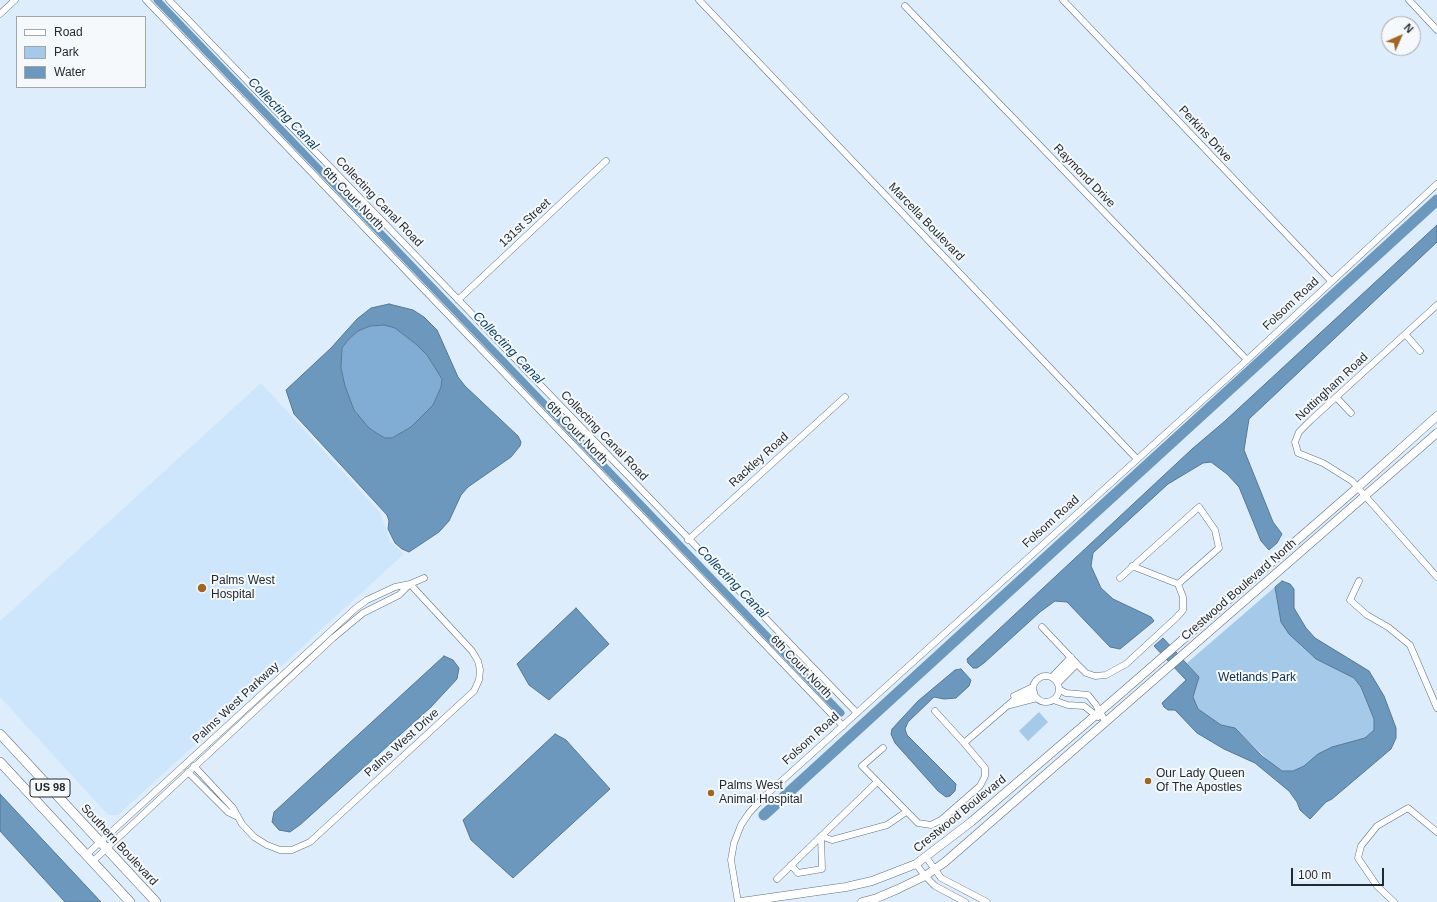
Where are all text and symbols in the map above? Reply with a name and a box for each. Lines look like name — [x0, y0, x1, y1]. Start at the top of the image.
legend — [16, 16, 146, 88]
north arrow — [1381, 16, 1421, 56]
text: N — [1402, 21, 1416, 35]
text: Road — [54, 25, 83, 39]
text: Park — [54, 45, 79, 59]
text: Water — [54, 65, 86, 79]
water label: Collecting Canal — [245, 75, 321, 153]
street label: Perkins Drive — [1175, 103, 1235, 165]
street label: Raymond Drive — [1050, 141, 1118, 211]
street label: Collecting Canal Road — [332, 154, 426, 250]
street label: 6th Court North — [319, 164, 387, 234]
street label: Marcella Boulevard — [885, 180, 967, 264]
street label: 131st Street — [496, 196, 554, 250]
street label: Folsom Road — [1260, 274, 1322, 334]
water label: Collecting Canal — [470, 309, 546, 387]
street label: Nottingham Road — [1293, 350, 1371, 424]
street label: Collecting Canal Road — [557, 388, 651, 484]
street label: 6th Court North — [543, 398, 611, 468]
street label: Rackley Road — [726, 430, 792, 490]
street label: Folsom Road — [1020, 493, 1082, 551]
street label: Crestwood Boulevard North — [1179, 536, 1299, 644]
water label: Collecting Canal — [694, 543, 770, 621]
place label: Palms West Hospital — [211, 574, 275, 602]
marker: Palms West Hospital — [196, 582, 208, 594]
street label: 6th Court North — [767, 632, 835, 702]
street label: Palms West Parkway — [190, 659, 282, 747]
park label: Wetlands Park — [1218, 671, 1296, 685]
street label: Palms West Drive — [362, 706, 442, 780]
street label: Folsom Road — [780, 710, 842, 768]
place label: Our Lady Queen Of The Apostles — [1156, 767, 1245, 795]
street label: Crestwood Boulevard — [911, 772, 1009, 856]
marker: Our Lady Queen Of The Apostles — [1143, 776, 1153, 786]
road number: US 98 — [30, 779, 70, 797]
place label: Palms West Animal Hospital — [719, 779, 802, 807]
marker: Palms West Animal Hospital — [706, 788, 716, 798]
street label: Southern Boulevard — [78, 801, 160, 889]
scale bar — [1293, 860, 1386, 886]
text: 100 m — [1298, 868, 1331, 882]

